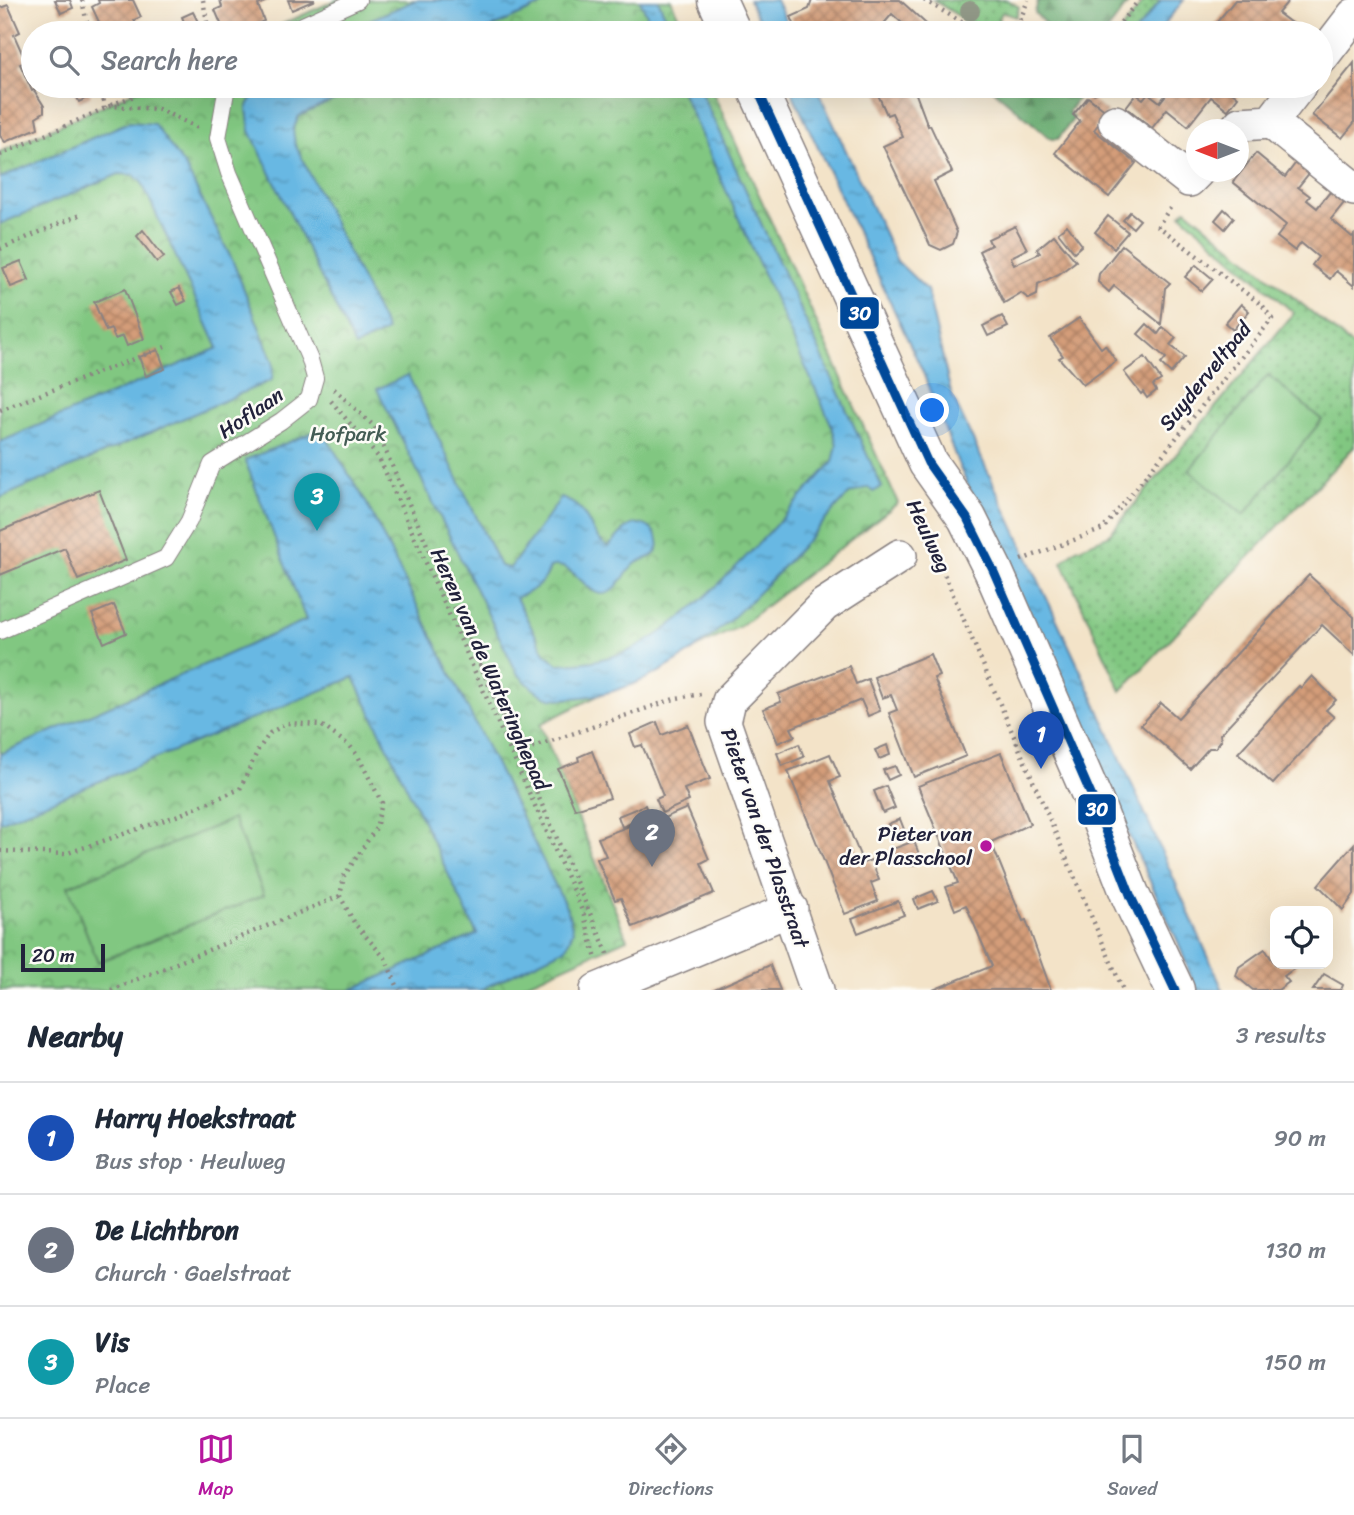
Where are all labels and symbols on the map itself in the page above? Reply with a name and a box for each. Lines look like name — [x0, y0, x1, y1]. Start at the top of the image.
north arrow — [1186, 119, 1249, 182]
line badge: 30 — [839, 296, 880, 330]
text: 30 — [848, 297, 871, 330]
street label: Suyderveltpad — [1148, 311, 1263, 440]
street label: Hoflaan — [210, 377, 292, 449]
your location — [915, 393, 949, 427]
park label: Hofpark — [310, 415, 387, 453]
pin: 3 — [294, 473, 340, 531]
street label: Heulweg — [895, 493, 963, 579]
street label: Heren van de Wateringhepad — [419, 541, 562, 798]
pin: 1 — [1018, 711, 1064, 769]
street label: Pieter van der Plasstraat — [709, 723, 821, 955]
line badge: 30 — [1077, 793, 1117, 826]
text: 30 — [1085, 793, 1108, 826]
pin: 2 — [629, 809, 675, 867]
place label: Pieter van der Plasschool — [839, 815, 973, 877]
marker: Pieter van der Plasschool — [978, 838, 994, 854]
scale bar — [21, 941, 105, 973]

